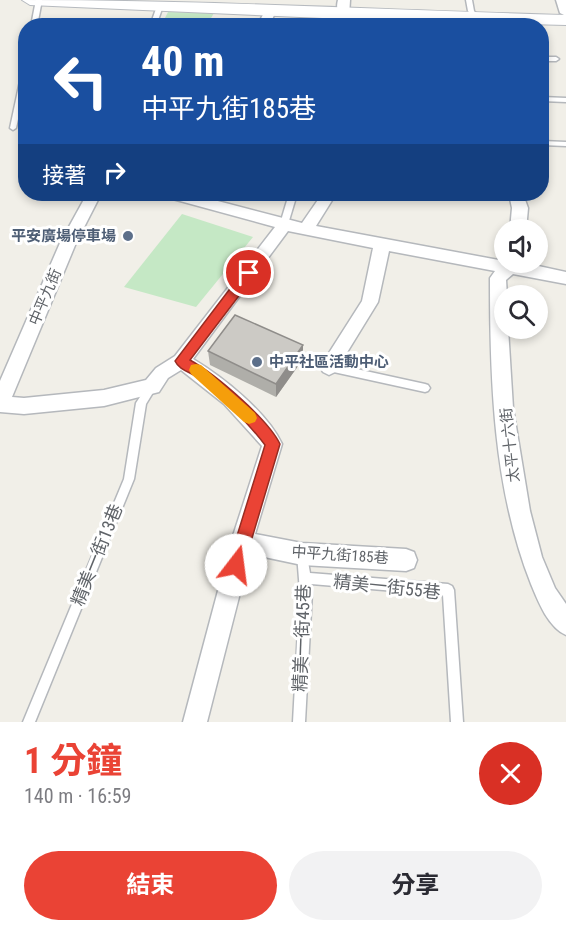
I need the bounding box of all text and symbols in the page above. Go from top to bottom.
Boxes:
text: 40 m [141,37,224,86]
icon: left [42,42,120,120]
text: 中平九街185巷 [141,93,316,125]
icon: right [98,156,131,189]
text: 接著 [42,163,86,188]
map controls [494,219,548,339]
button: sound [494,219,548,273]
place label: 平安廣場停車場 [11,227,116,245]
marker: 平安廣場停車場 [121,229,135,243]
pin [223,247,274,298]
icon: arrive [232,256,265,289]
street label: 中平九街 [25,266,65,328]
button: search [494,285,548,339]
place label: 中平社區活動中心 [269,353,389,371]
marker: 中平社區活動中心 [250,355,264,369]
street label: 太平十六街 [497,407,523,483]
street label: 精美一街13巷 [67,501,126,609]
position arrow [204,533,268,597]
street label: 中平九街185巷 [291,543,389,567]
street label: 精美一街55巷 [332,570,442,603]
street label: 精美一街45巷 [289,584,314,692]
text: 1 分鐘 [24,740,123,782]
button: close [479,742,542,805]
text: 140 m · 16:59 [24,784,131,808]
button: 結束 [24,851,277,920]
button: 分享 [289,851,542,920]

